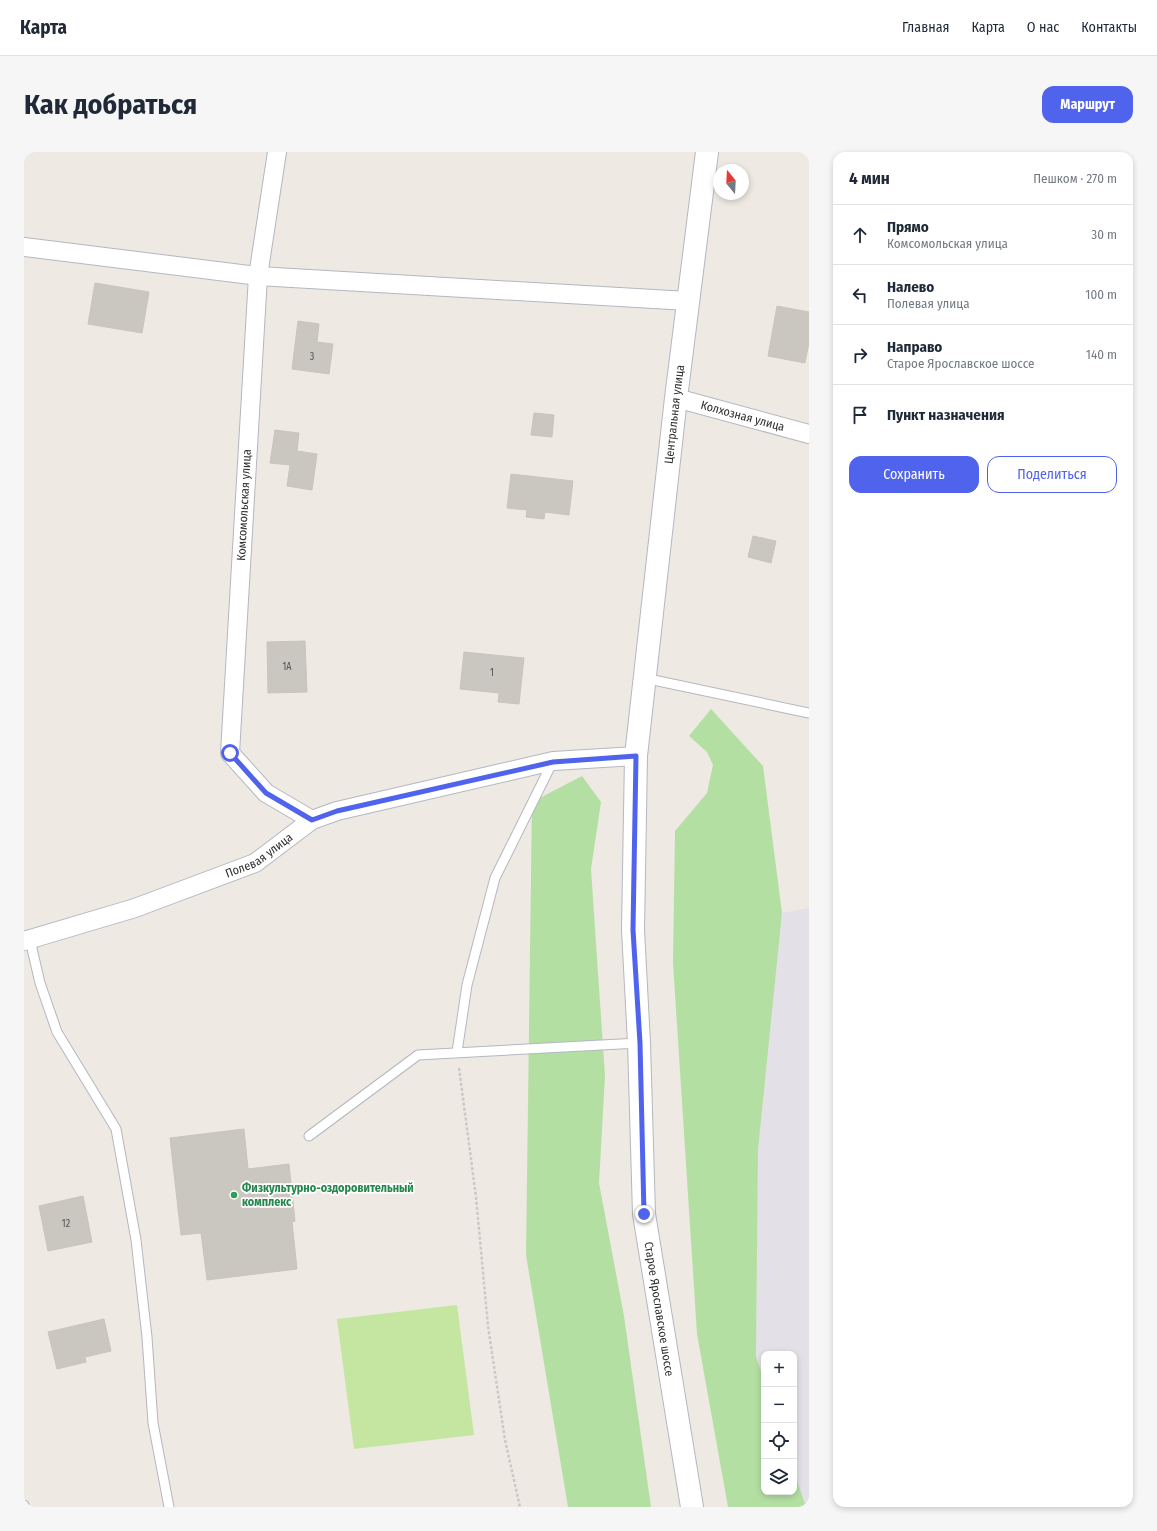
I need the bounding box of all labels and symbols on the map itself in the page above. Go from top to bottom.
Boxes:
north arrow [713,164,749,200]
house number: 3 [310,351,315,363]
street label: Центральная улица [662,364,687,465]
street label: Колхозная улица [699,398,786,434]
street label: Комсомольская улица [234,449,254,561]
house number: 1А [282,661,292,673]
house number: 1 [490,667,494,679]
route start [221,744,239,762]
street label: Полевая улица [223,830,295,880]
place label: Физкультурно-оздоровительный комплекс [242,1181,414,1209]
marker: Физкультурно-оздоровительный комплекс [229,1190,239,1200]
route end [635,1205,653,1223]
house number: 12 [62,1218,71,1230]
street label: Старое Ярославское шоссе [641,1241,677,1377]

